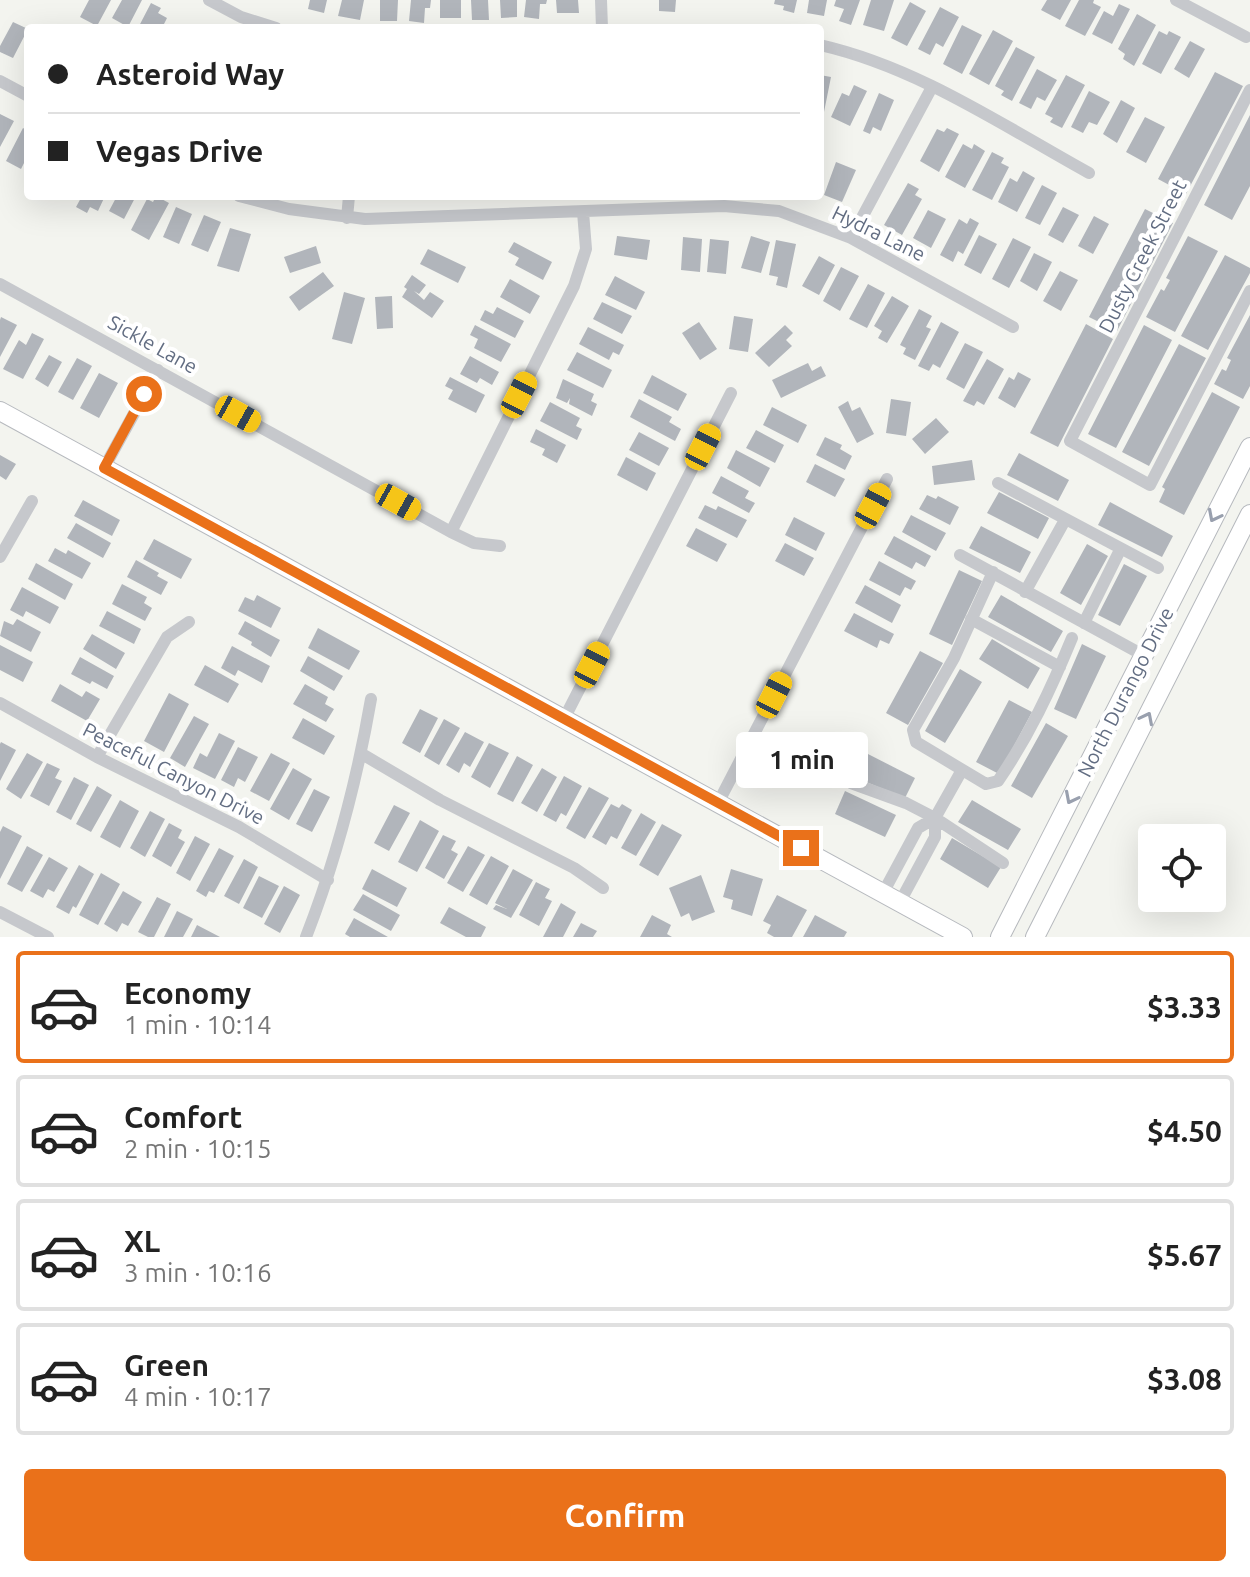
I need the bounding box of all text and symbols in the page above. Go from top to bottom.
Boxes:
text: Asteroid Way [96,57,284,91]
text: Vegas Drive [96,134,263,168]
street label: Dusty Creek Street [1093,175,1191,336]
street label: Hydra Lane [829,201,929,265]
street label: Sickle Lane [104,310,202,378]
car [497,368,541,422]
route start [126,376,162,412]
car [211,392,265,436]
car [681,420,725,474]
car [851,479,895,533]
car [371,480,425,524]
one-way arrow [1209,508,1224,523]
street label: North Durango Drive [1072,603,1178,781]
car [570,638,614,692]
car [752,668,796,722]
one-way arrow [1137,711,1152,726]
street label: Peaceful Canyon Drive [79,717,269,829]
callout: 1 min [735,732,867,788]
text: 1 min [769,745,835,774]
one-way arrow [1065,789,1081,804]
map controls [1138,824,1226,912]
button: locate [1138,824,1226,912]
route end [783,830,819,866]
icon: car [28,971,100,1043]
text: Economy [124,976,251,1010]
text: $3.33 [1147,990,1222,1024]
text: 1 min · 10:14 [124,1010,272,1039]
icon: car [28,1095,100,1167]
text: Comfort [124,1100,242,1134]
text: $4.50 [1147,1114,1222,1148]
text: 2 min · 10:15 [124,1134,272,1163]
icon: car [28,1219,100,1291]
text: XL [124,1224,160,1258]
text: $5.67 [1147,1238,1222,1272]
text: 3 min · 10:16 [124,1258,272,1287]
icon: car [28,1343,100,1415]
text: Green [124,1348,209,1382]
text: $3.08 [1147,1362,1222,1396]
text: 4 min · 10:17 [124,1382,272,1411]
button: Confirm [24,1469,1226,1561]

